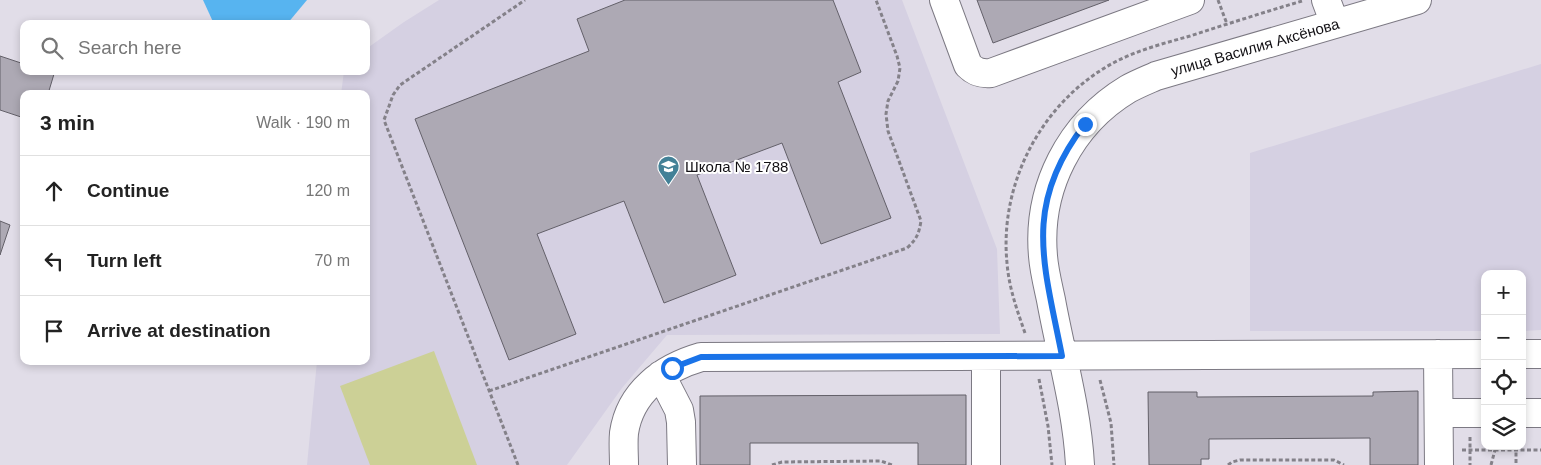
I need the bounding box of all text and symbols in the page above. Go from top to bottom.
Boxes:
street label: улица Василия Аксёнова [1169,15,1342,79]
search box [20,20,370,75]
icon: search [38,34,66,62]
text: Search here [78,37,182,58]
text: 3 min [40,111,95,134]
route end [1074,113,1097,136]
text: Walk · 190 m [256,114,350,131]
school or university icon: Школа № 1788 [657,154,681,185]
place label: Школа № 1788 [685,158,788,175]
icon: ahead [40,177,68,205]
text: Continue [87,180,169,201]
text: 120 m [306,182,350,199]
icon: left [40,247,68,275]
text: Turn left [87,250,162,271]
text: 70 m [314,252,350,269]
map controls [1481,270,1526,450]
button: + [1481,270,1526,315]
button: − [1481,315,1526,360]
icon: arrive [40,317,68,345]
text: Arrive at destination [87,320,271,341]
route start [661,357,684,380]
button: locate [1481,360,1526,405]
button: layers [1481,405,1526,450]

